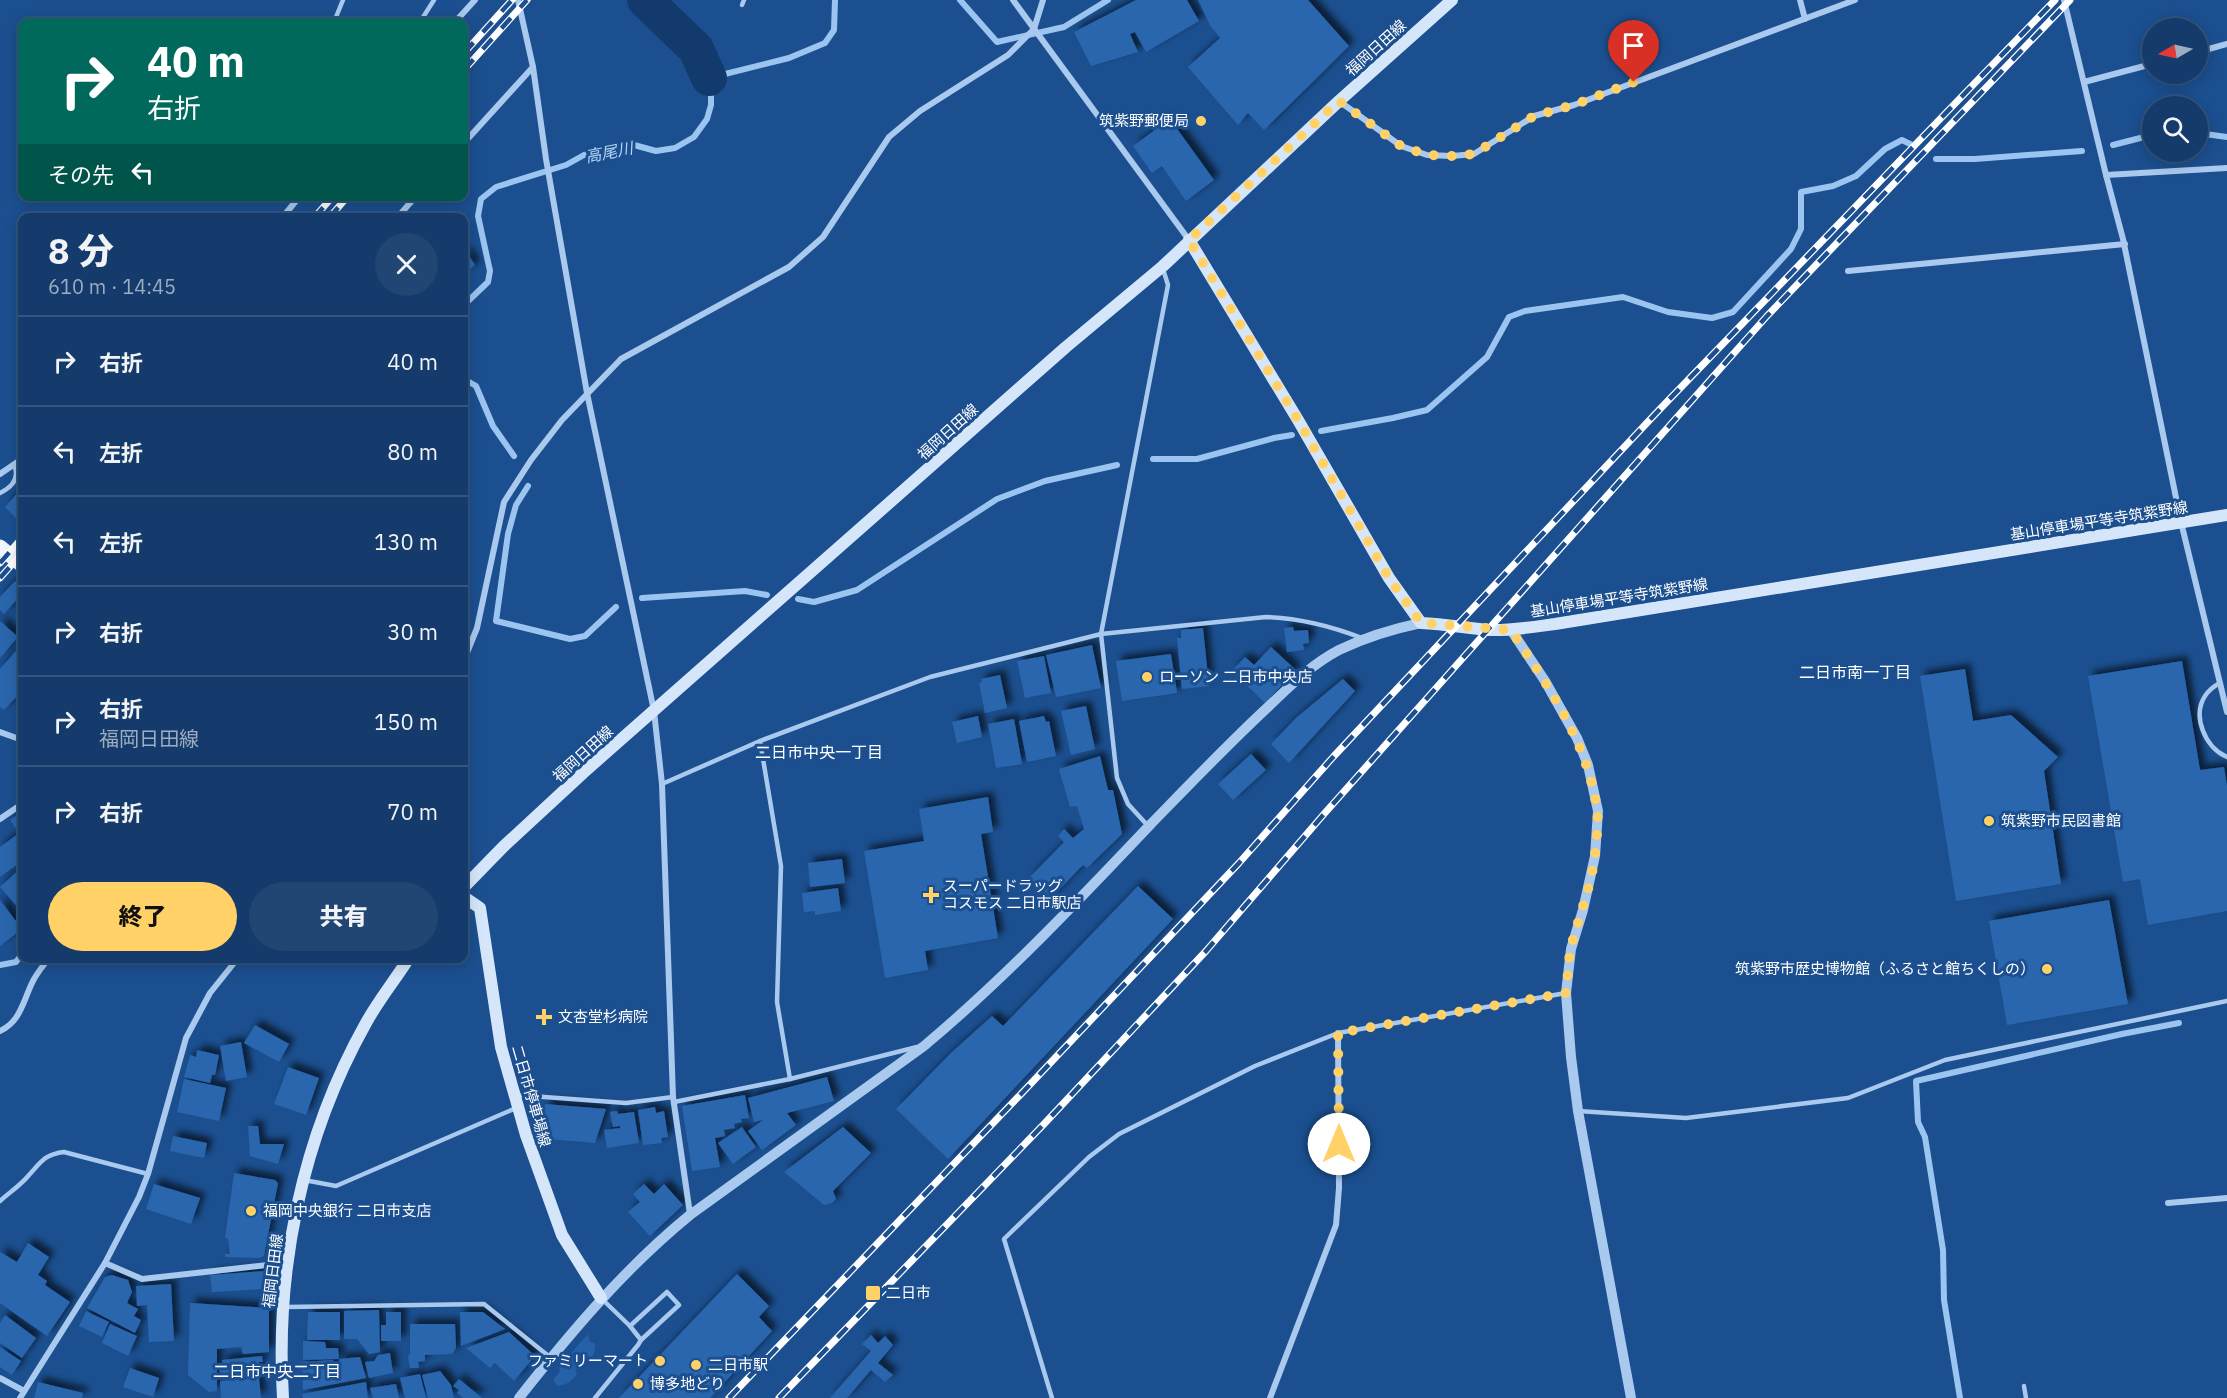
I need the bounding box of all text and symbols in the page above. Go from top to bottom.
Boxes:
street label: 福岡日田線 [1341,15,1410,80]
north arrow [2142,18,2208,84]
map controls [2142,18,2208,162]
pin [1608,20,1659,82]
icon: arrive [1617,29,1650,62]
text: 40 m [147,34,245,89]
icon: right [48,42,126,120]
text: 右折 [147,90,201,125]
button: search [2142,96,2208,162]
place label: 筑紫野郵便局 [1099,111,1189,130]
marker: 筑紫野郵便局 [1194,114,1208,128]
water label: 高尾川 [584,137,636,166]
icon: left [126,156,159,189]
text: その先 [48,160,114,189]
text: 8 分 [48,227,114,274]
button: close [375,233,438,296]
text: 610 m · 14:45 [48,273,176,300]
icon: right [48,345,81,378]
text: 40 m [387,347,438,376]
text: 右折 [99,348,143,377]
street label: 福岡日田線 [913,399,982,464]
icon: left [48,435,81,468]
text: 80 m [387,437,438,466]
text: 左折 [99,438,143,467]
street label: 基山停車場平等寺筑紫野線 [2009,497,2189,544]
icon: left [48,525,81,558]
text: 130 m [374,527,438,556]
text: 左折 [99,528,143,557]
street label: 基山停車場平等寺筑紫野線 [1529,574,1709,621]
icon: right [48,615,81,648]
text: 30 m [387,617,438,646]
text: 右折 [99,618,143,647]
district label: 二日市南一丁目 [1799,662,1911,682]
place label: ローソン 二日市中央店 [1159,667,1313,686]
marker: ローソン 二日市中央店 [1140,670,1154,684]
text: 右折 [99,694,143,723]
icon: right [48,705,81,738]
text: 150 m [374,707,438,736]
street label: 福岡日田線 [548,721,617,786]
text: 福岡日田線 [99,725,199,752]
district label: 二日市中央一丁目 [755,742,883,762]
icon: right [48,795,81,828]
text: 70 m [387,797,438,826]
text: 右折 [99,798,143,827]
place label: 筑紫野市民図書館 [2001,811,2121,830]
marker: 筑紫野市民図書館 [1982,814,1996,828]
place label: スーパードラッグ コスモス 二日市駅店 [943,876,1082,912]
button: 終了 [48,882,237,951]
button: 共有 [249,882,438,951]
marker: スーパードラッグ コスモス 二日市駅店 [924,888,938,902]
place label: 筑紫野市歴史博物館（ふるさと館ちくしの） [1735,959,2035,978]
marker: 筑紫野市歴史博物館（ふるさと館ちくしの） [2040,962,2054,976]
place label: 文杏堂杉病院 [558,1007,648,1026]
marker: 文杏堂杉病院 [535,1008,553,1026]
street label: 二日市停車場線 [508,1043,555,1149]
position arrow [1307,1112,1371,1176]
place label: 福岡中央銀行 二日市支店 [263,1201,432,1220]
marker: 福岡中央銀行 二日市支店 [244,1204,258,1218]
street label: 福岡日田線 [259,1233,287,1309]
place label: 二日市 [886,1283,931,1302]
marker: 二日市 [864,1284,882,1302]
place label: ファミリーマート [528,1351,648,1370]
marker: ファミリーマート [653,1354,667,1368]
place label: 二日市駅 [708,1355,768,1374]
marker: 二日市駅 [689,1358,703,1372]
district label: 二日市中央二丁目 [213,1361,341,1381]
place label: 博多地どり [650,1374,725,1393]
marker: 博多地どり [631,1377,645,1391]

